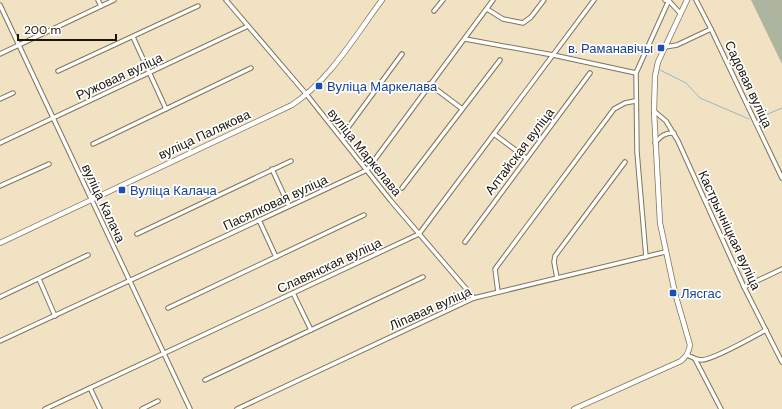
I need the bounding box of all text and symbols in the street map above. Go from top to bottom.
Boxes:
scale bar [18,16,116,42]
text: 200 m [24,22,61,38]
street label: Садовая вуліца [721,38,776,131]
place label: в. Раманавічы [568,40,653,57]
marker: в. Раманавічы [656,43,666,53]
street label: Ружовая вуліца [73,49,166,104]
place label: Вуліца Маркелава [327,78,438,95]
marker: Вуліца Маркелава [314,81,324,91]
street label: Алтайская вуліца [481,104,558,198]
street label: вуліца Палякова [155,105,254,163]
street label: вуліца Маркелава [324,105,406,200]
street label: вуліца Калача [78,161,129,246]
street label: Кастрычніцкая вуліца [694,168,765,293]
street label: Пасялковая вуліца [220,170,331,234]
place label: Вуліца Калача [130,182,217,199]
marker: Вуліца Калача [117,185,127,195]
street label: Славянская вуліца [274,233,385,297]
street label: Ліпавая вуліца [386,282,475,334]
place label: Лясгас [681,285,722,302]
marker: Лясгас [668,288,678,298]

